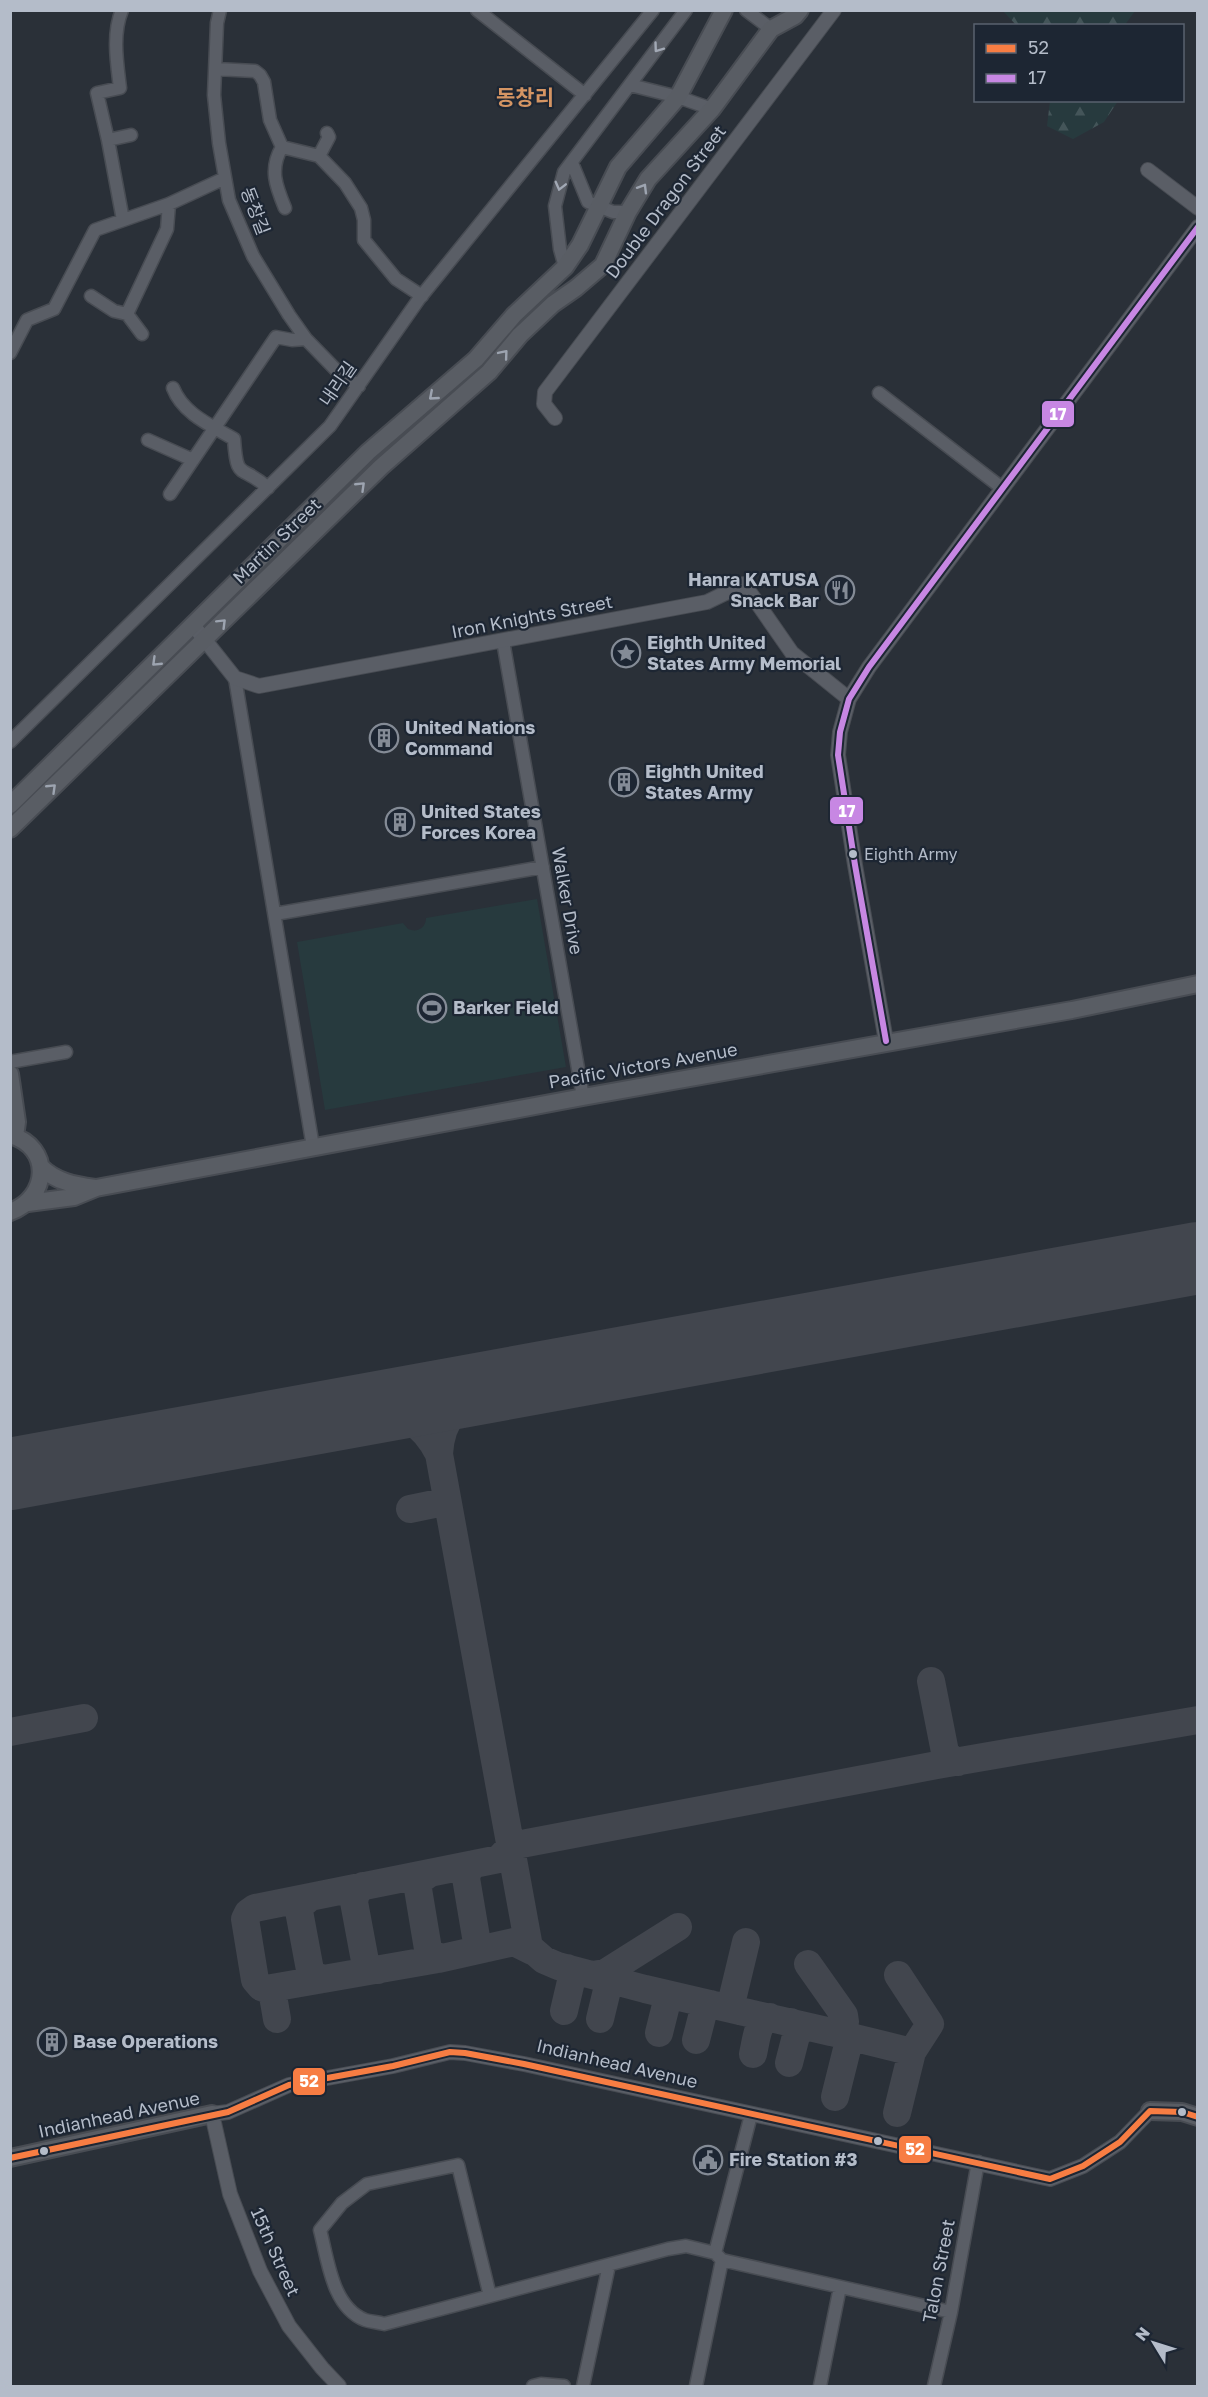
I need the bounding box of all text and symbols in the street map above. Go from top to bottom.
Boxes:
legend [974,24,1184,102]
text: 52 [1028,36,1049,58]
one-way arrow [654,41,665,52]
text: 17 [1028,66,1046,88]
district label: 동창리 [496,84,554,110]
street label: Double Dragon Street [600,120,730,282]
one-way arrow [555,181,568,191]
street label: 동창길 [237,184,275,238]
one-way arrow [635,184,647,194]
one-way arrow [497,350,508,361]
street label: 내리길 [314,357,360,410]
one-way arrow [429,389,440,400]
line badge: 17 [1041,400,1075,428]
text: 17 [1050,404,1067,424]
one-way arrow [354,483,365,494]
street label: Martin Street [228,493,325,588]
place label: Hanra KATUSA Snack Bar [688,568,819,611]
restaurant icon: Hanra KATUSA Snack Bar [824,574,856,606]
street label: Iron Knights Street [449,590,614,642]
one-way arrow [216,619,226,630]
place label: Eighth United States Army Memorial [647,631,841,674]
place icon: Eighth United States Army Memorial [610,637,642,669]
one-way arrow [153,654,164,665]
place label: United Nations Command [405,716,535,759]
building icon: United Nations Command [368,722,400,754]
place label: Eighth United States Army [645,760,764,803]
building icon: Eighth United States Army [608,766,640,798]
one-way arrow [45,785,56,796]
line badge: 17 [829,796,864,825]
place label: United States Forces Korea [421,800,541,843]
text: 17 [839,801,856,821]
building icon: United States Forces Korea [384,806,416,838]
place label: Eighth Army [864,844,958,864]
street label: Walker Drive [548,845,588,956]
marker: Eighth Army [847,848,859,860]
sports icon: Barker Field [416,992,448,1024]
place label: Barker Field [453,996,559,1018]
street label: Pacific Victors Avenue [547,1038,739,1092]
building icon: Base Operations [36,2026,68,2058]
place label: Base Operations [73,2030,218,2052]
street label: Indianhead Avenue [535,2034,700,2092]
line badge: 52 [292,2067,326,2096]
text: 52 [299,2071,319,2091]
street label: Indianhead Avenue [36,2086,202,2142]
unlabelled marker [1176,2106,1188,2118]
unlabelled marker [872,2135,884,2147]
line badge: 52 [898,2135,932,2164]
text: 52 [905,2139,925,2159]
public building icon: Fire Station #3 [692,2144,724,2176]
unlabelled marker [38,2145,50,2157]
place label: Fire Station #3 [729,2148,858,2170]
street label: 15th Street [246,2204,305,2300]
street label: Talon Street [917,2217,959,2324]
north arrow [1124,2313,1184,2373]
text: N [1131,2323,1154,2345]

